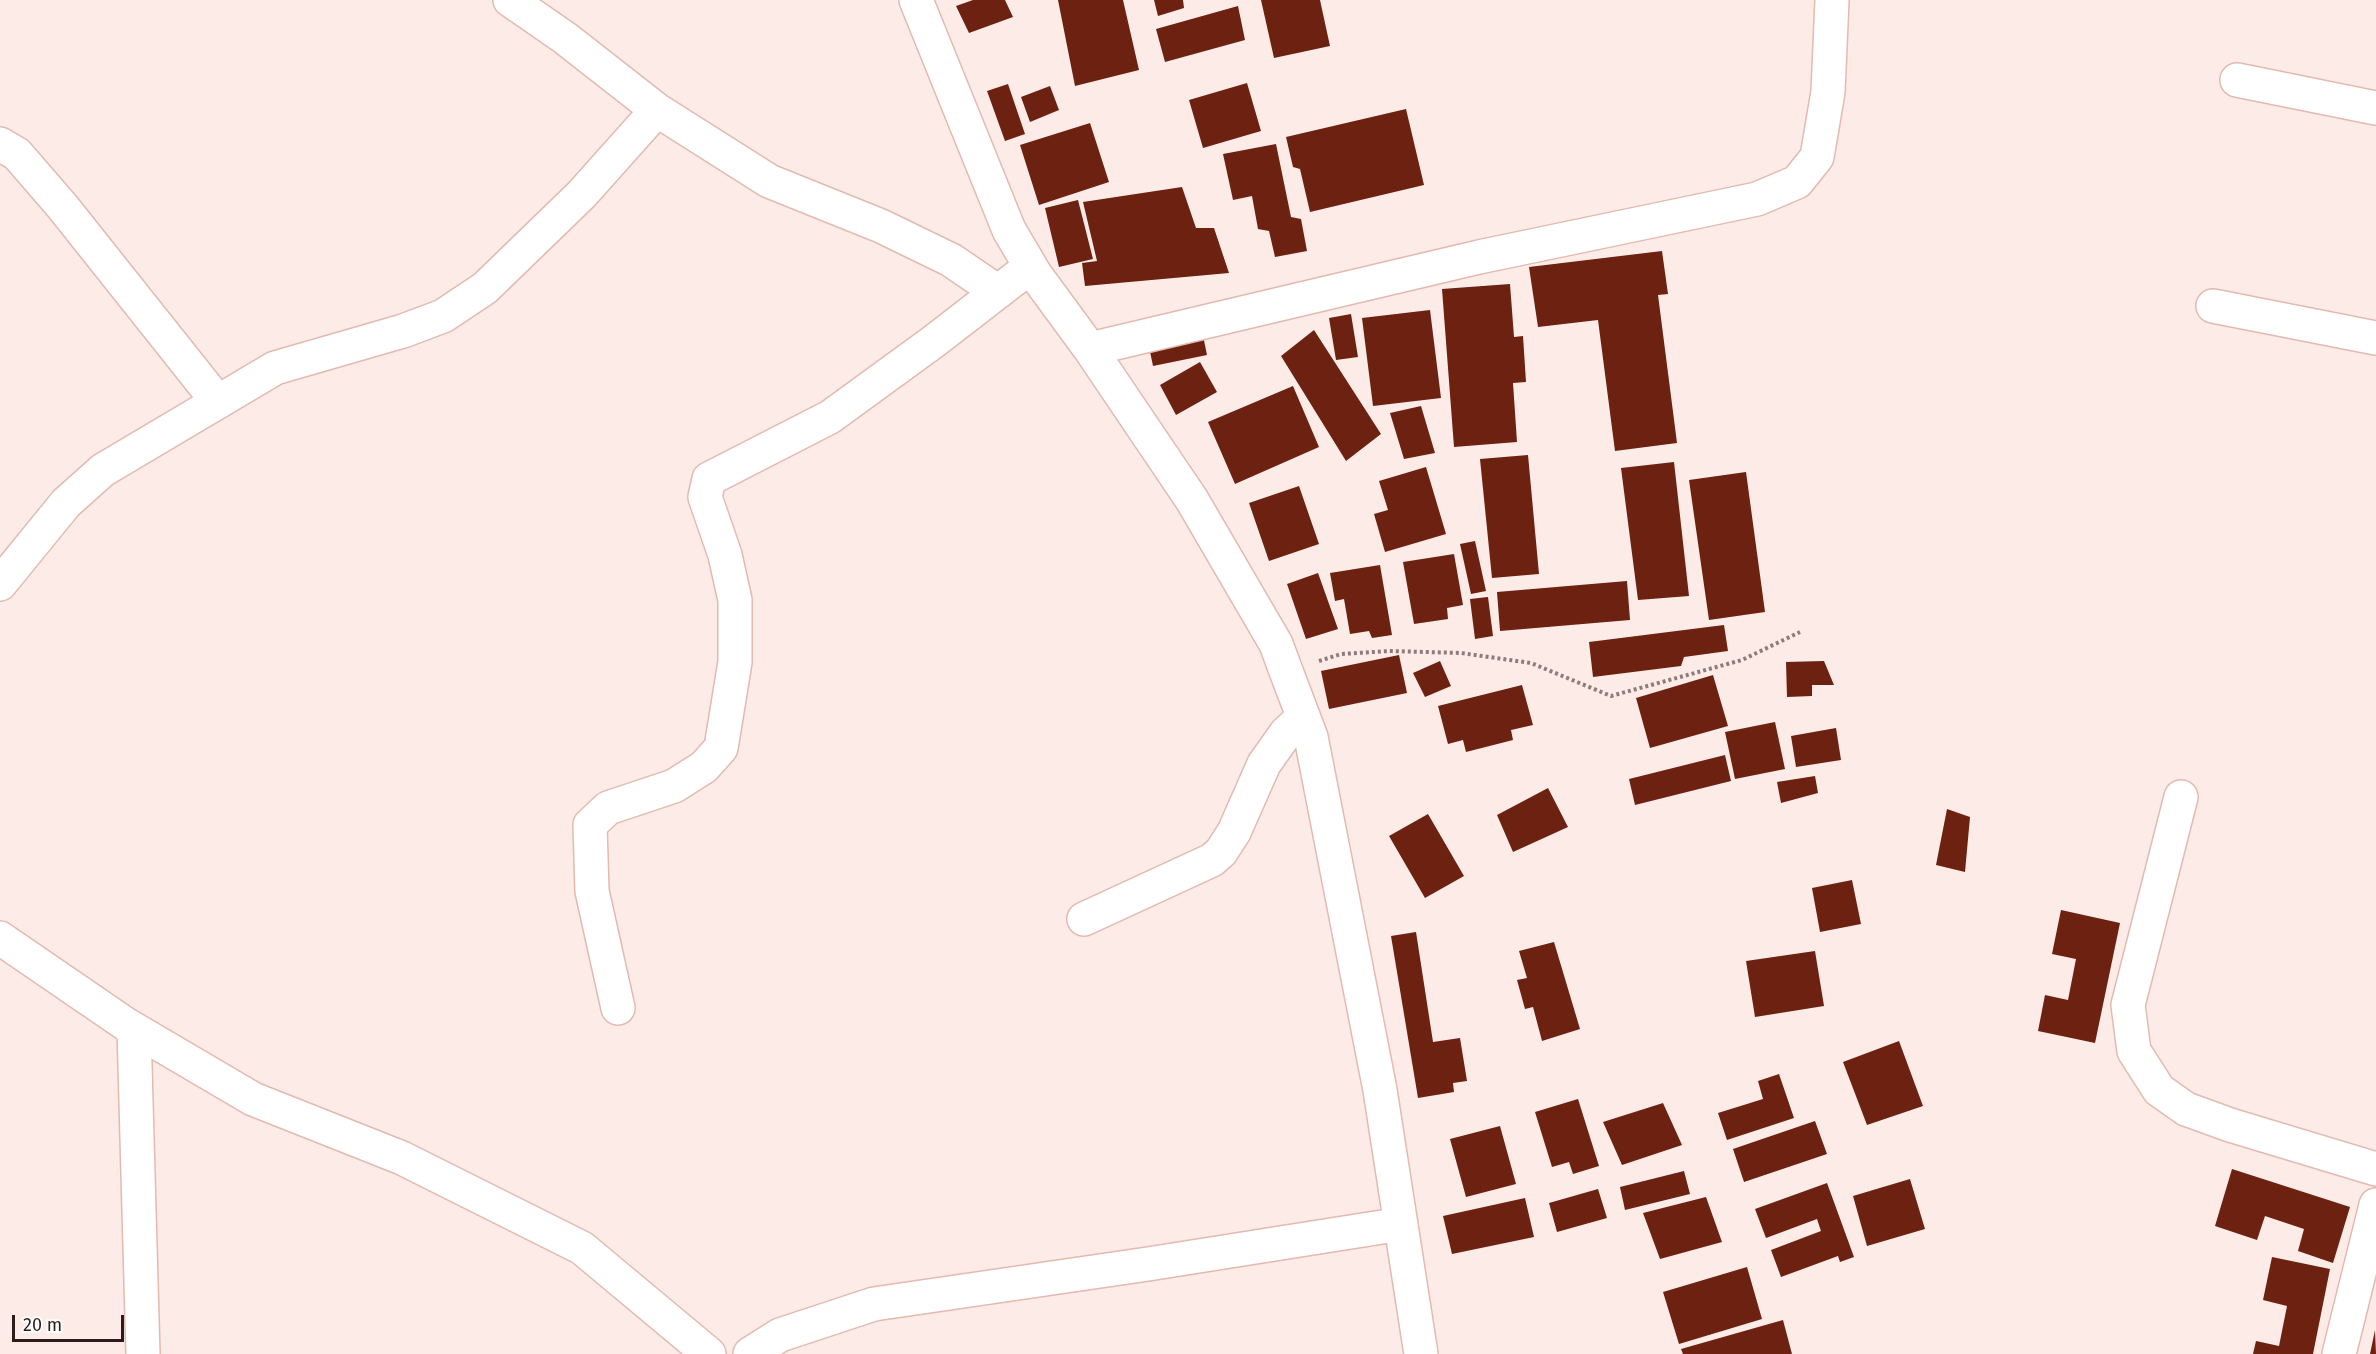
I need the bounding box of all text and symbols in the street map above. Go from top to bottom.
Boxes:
scale bar [15,1303,128,1341]
text: 20 m [23,1314,62,1336]

